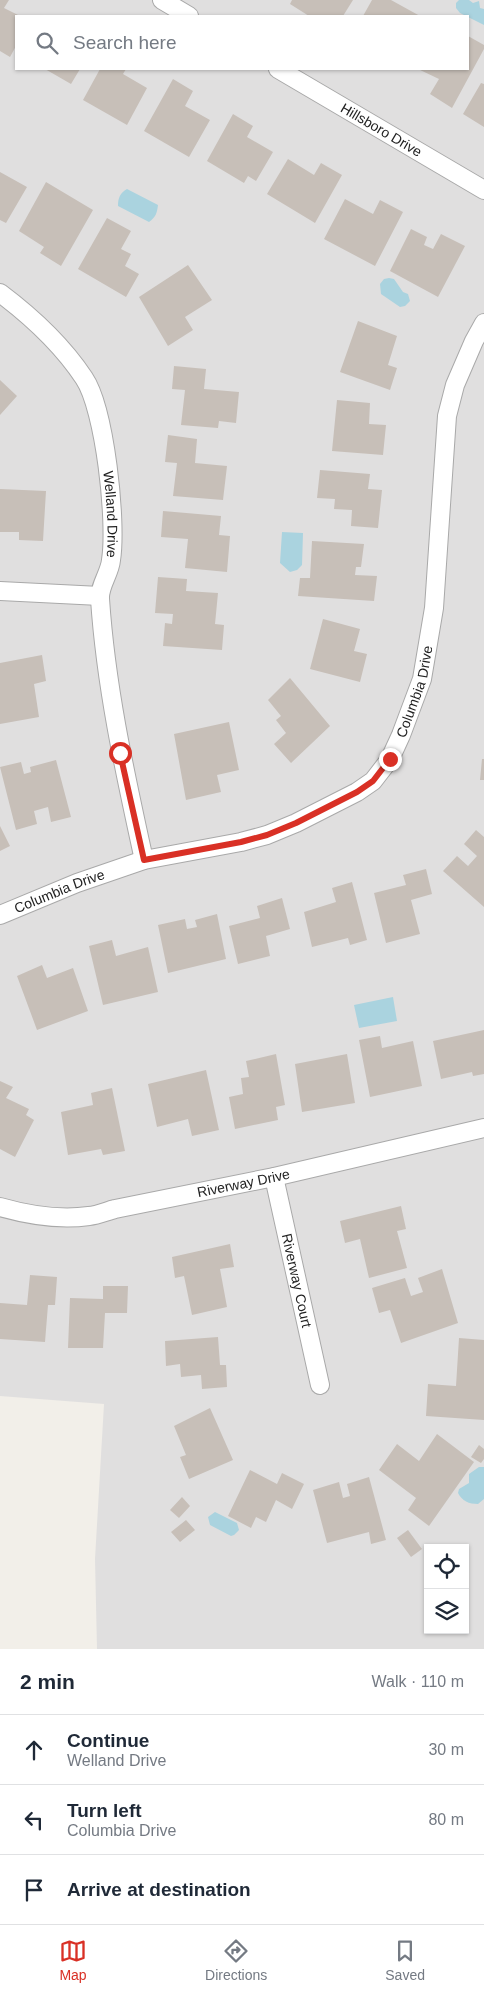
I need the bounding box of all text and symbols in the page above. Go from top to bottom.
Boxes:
search box [15,15,469,70]
icon: search [33,29,61,57]
text: Search here [73,32,177,53]
street label: Hillsboro Drive [338,100,425,160]
street label: Welland Drive [100,470,121,559]
street label: Columbia Drive [393,644,436,740]
route start [109,742,132,765]
route end [379,748,402,771]
street label: Columbia Drive [12,866,107,916]
street label: Riverway Drive [196,1166,292,1200]
street label: Riverway Court [279,1232,315,1329]
map controls [424,1544,469,1634]
button: locate [424,1544,469,1589]
button: layers [424,1589,469,1634]
text: 2 min [20,1670,75,1693]
text: Walk · 110 m [372,1673,464,1690]
text: Continue [67,1730,149,1751]
icon: ahead [20,1736,48,1764]
text: 30 m [428,1741,464,1758]
text: Welland Drive [67,1752,166,1769]
text: Turn left [67,1800,142,1821]
icon: left [20,1806,48,1834]
text: 80 m [428,1811,464,1828]
text: Columbia Drive [67,1822,176,1839]
icon: arrive [20,1876,48,1904]
text: Arrive at destination [67,1879,251,1900]
tab: Map [59,1937,87,1983]
tab: Directions [205,1937,267,1983]
tab: Saved [385,1937,425,1983]

